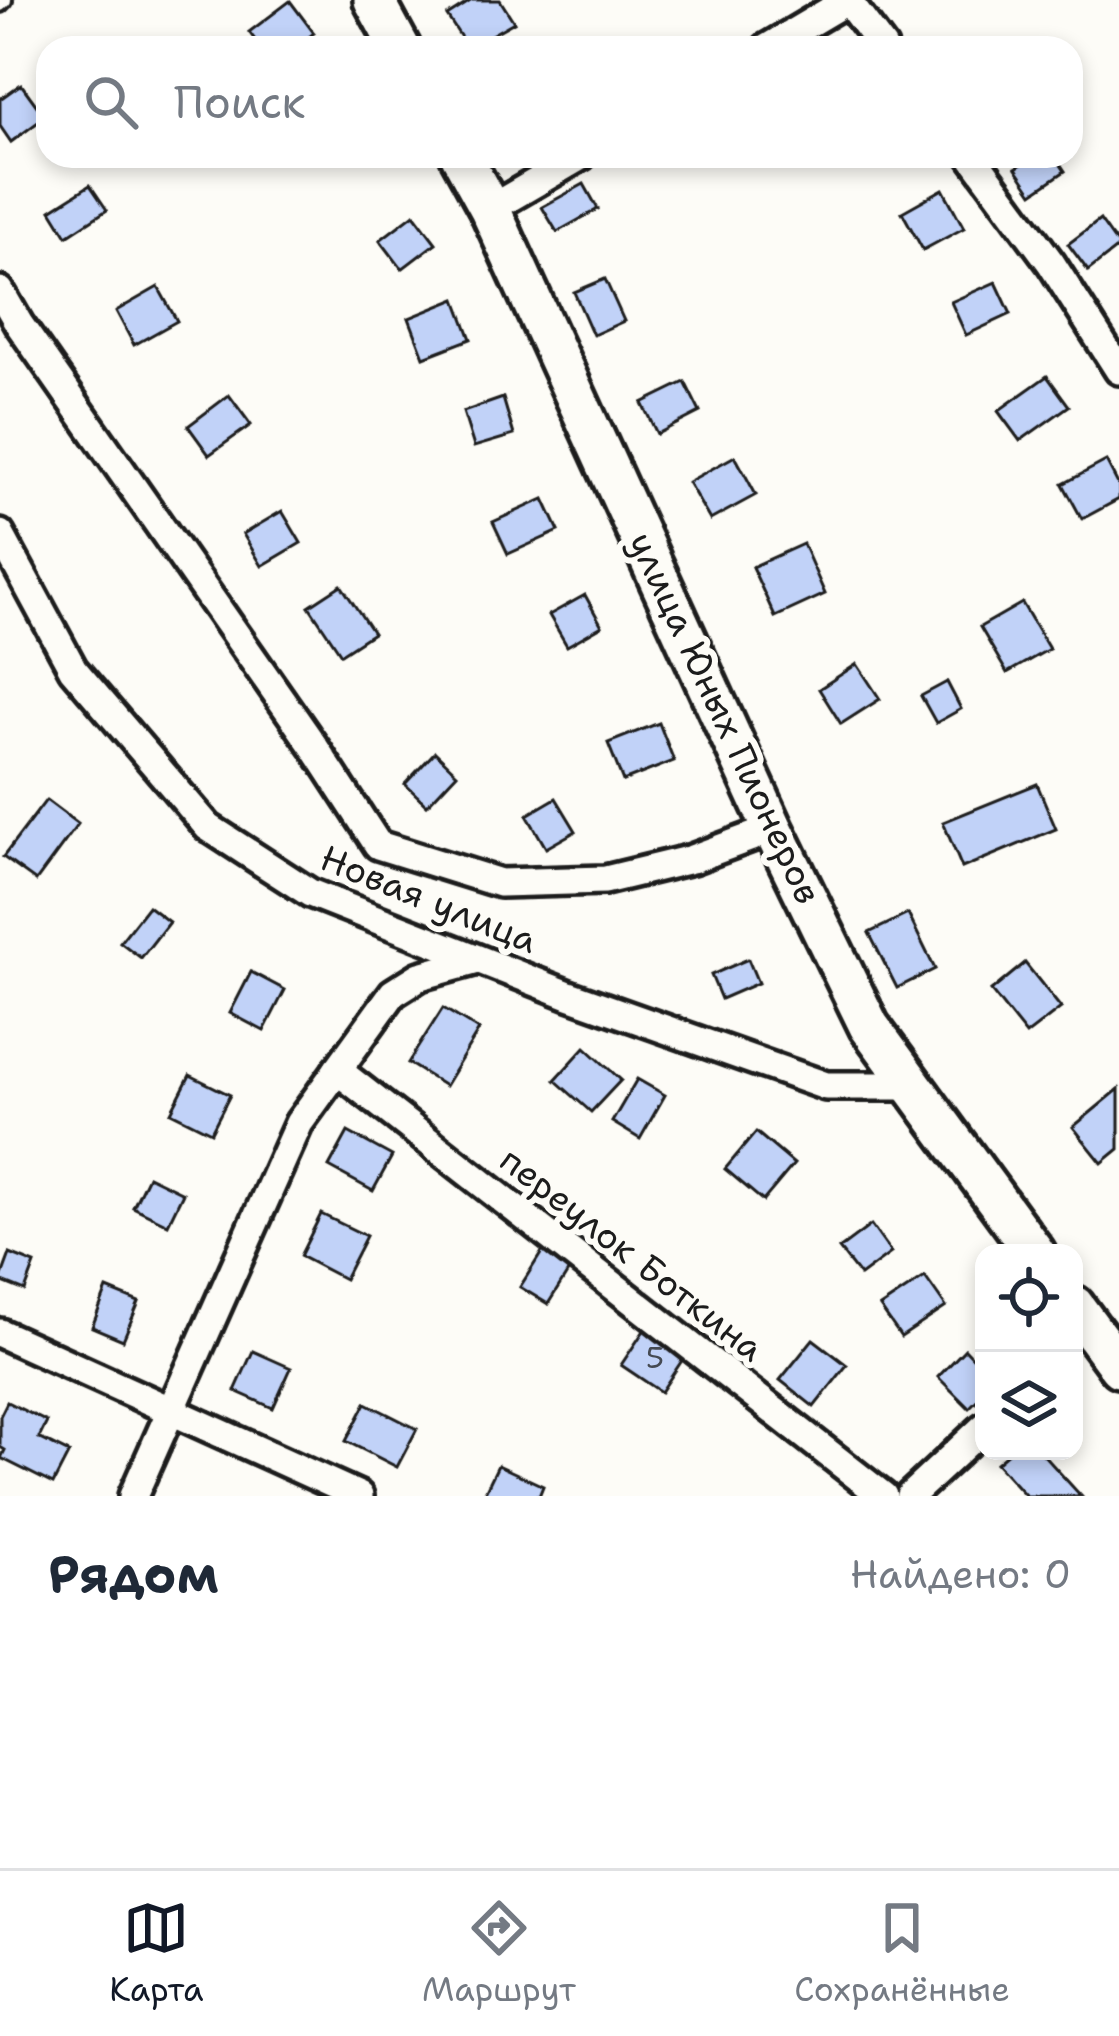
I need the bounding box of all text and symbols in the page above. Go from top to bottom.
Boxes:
search box [36,36,1083,168]
icon: search [78,69,144,135]
text: Поиск [174,72,305,132]
street label: улица Юных Пионеров [617,524,833,912]
street label: Новая улица [313,833,545,965]
street label: переулок Боткина [490,1135,774,1373]
map controls [975,1244,1083,1460]
button: locate [975,1244,1083,1352]
house number: 5 [646,1337,664,1378]
button: layers [975,1352,1083,1460]
text: Рядом [48,1540,219,1608]
text: Найдено: 0 [850,1548,1071,1600]
tab: Карта [109,1895,204,2012]
tab: Маршрут [422,1895,576,2012]
tab: Сохранённые [794,1895,1010,2012]

